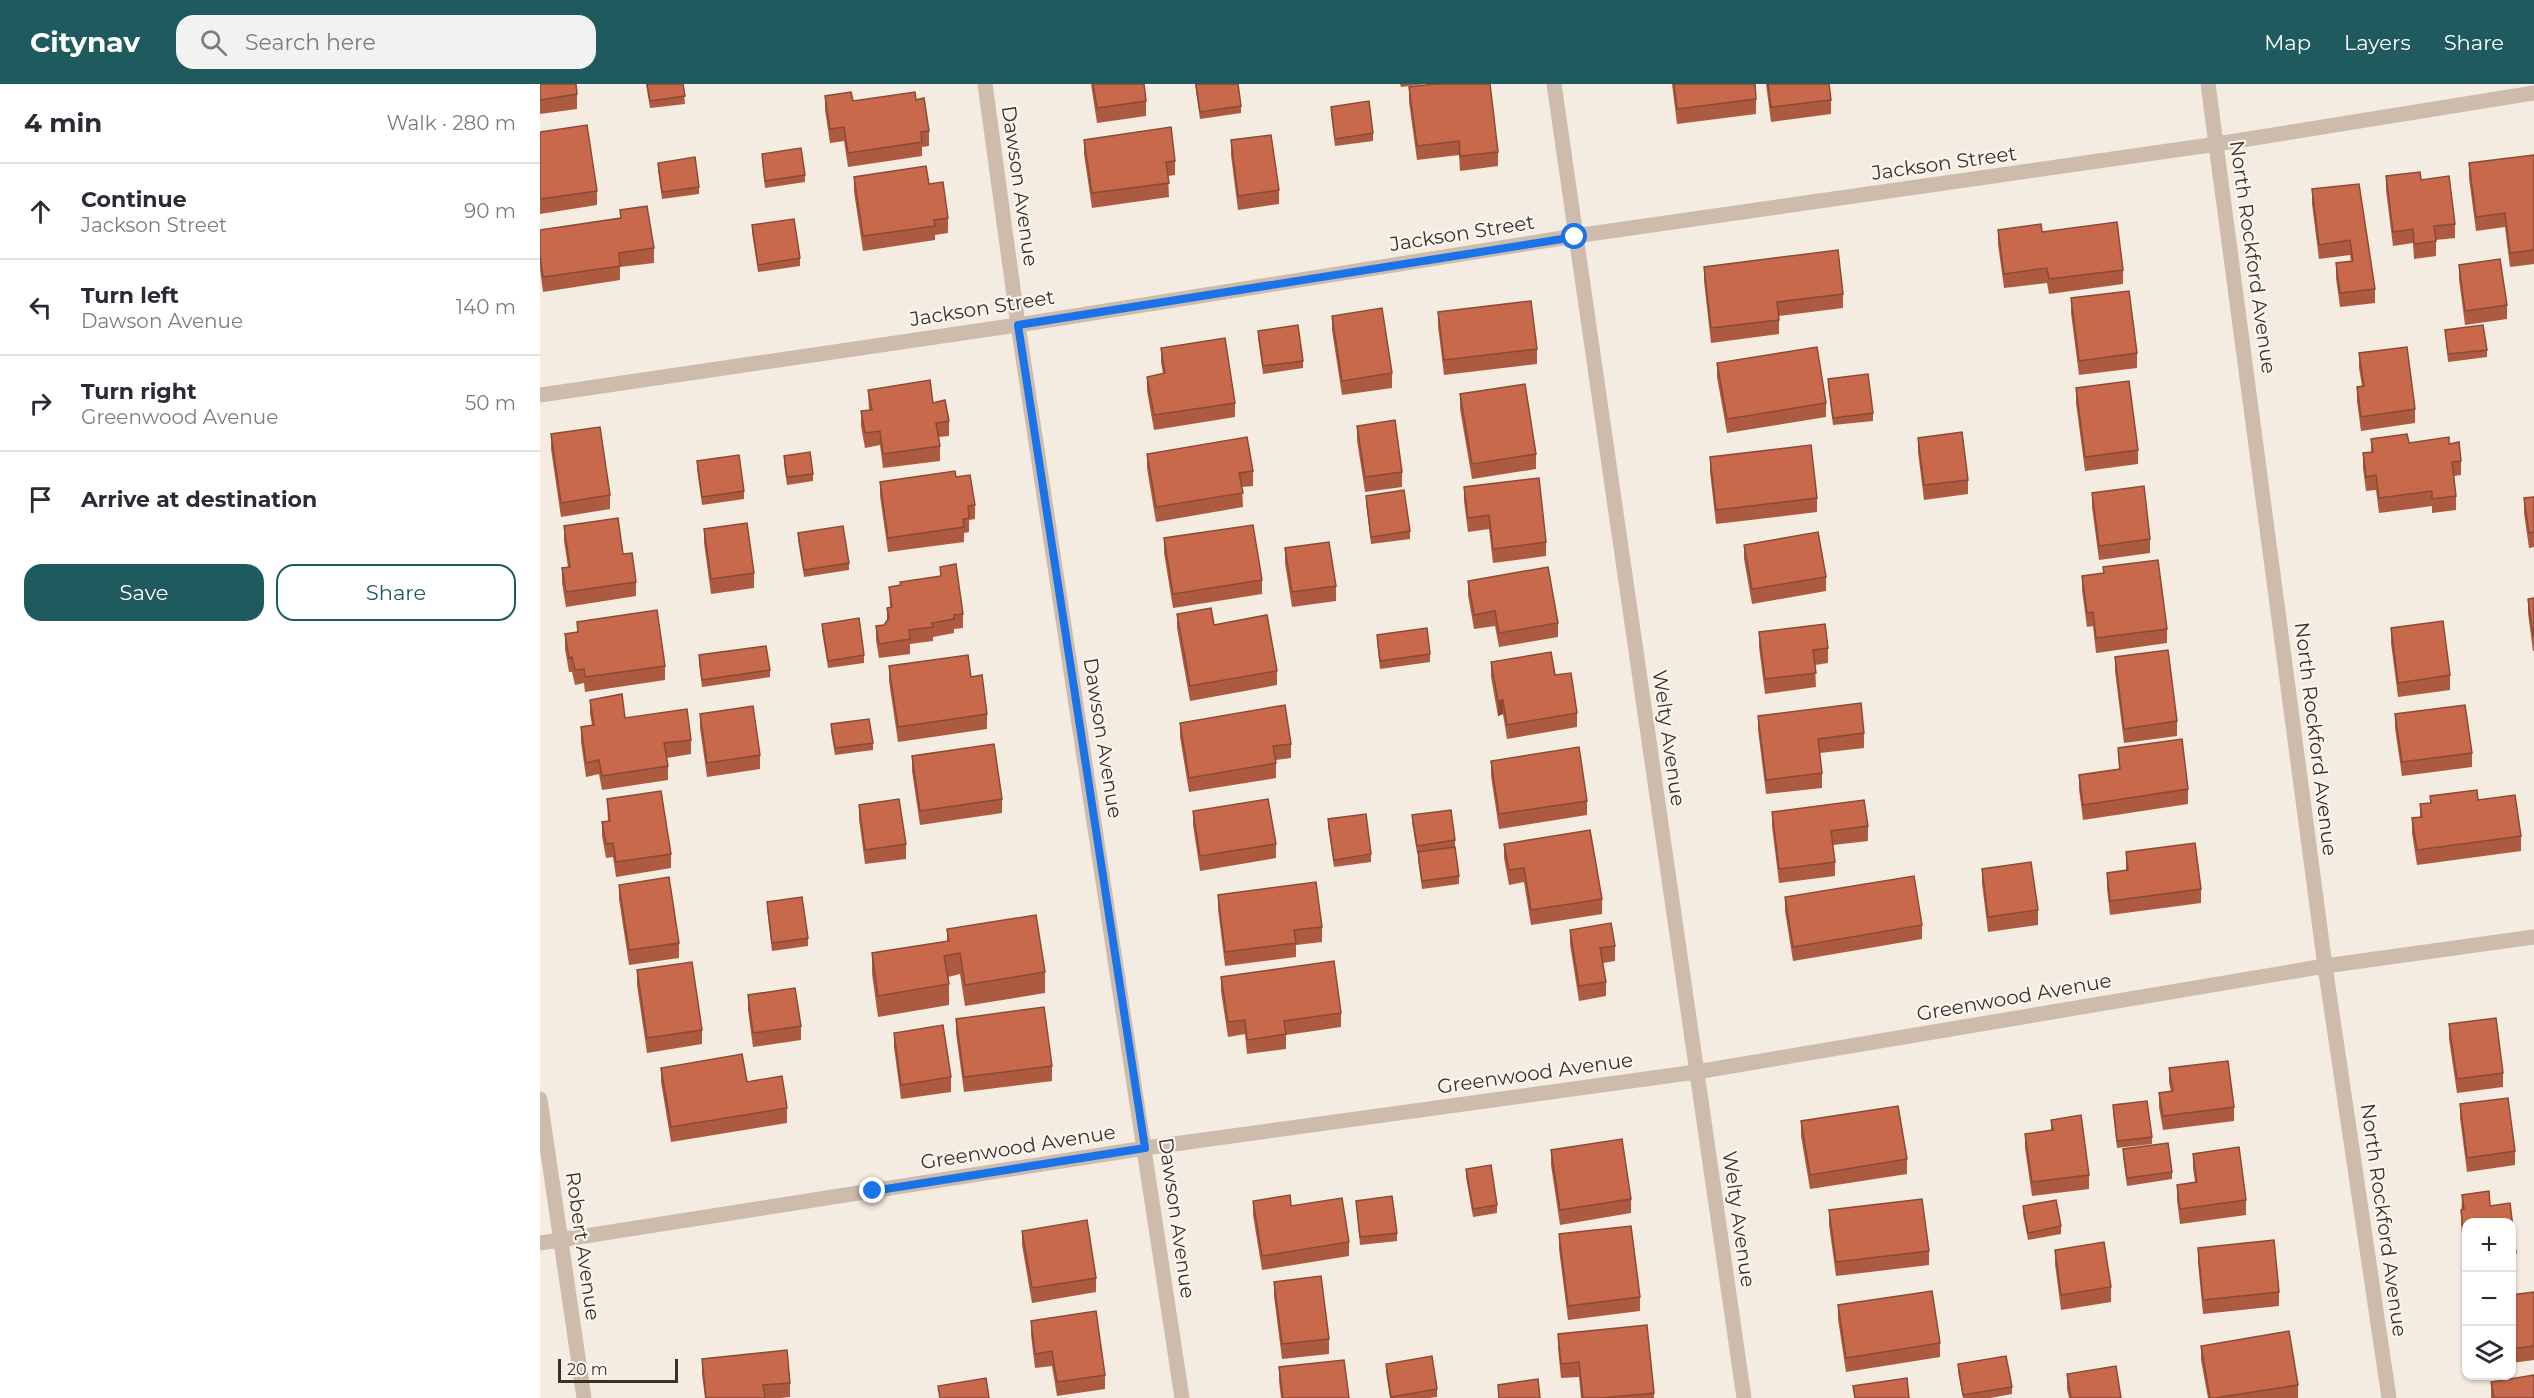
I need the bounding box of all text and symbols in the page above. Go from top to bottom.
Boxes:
search box [176,15,596,69]
text: Citynav [30,25,140,59]
icon: search [197,26,230,59]
text: Search here [245,29,376,56]
text: Map [2264,30,2311,55]
text: Layers [2344,30,2411,55]
text: Share [2444,30,2504,55]
street label: Dawson Avenue [997,104,1043,268]
text: 4 min [24,107,102,139]
text: Walk · 280 m [386,111,516,135]
street label: North Rockford Avenue [2225,139,2281,375]
street label: Jackson Street [1869,141,2018,185]
text: Continue [81,186,187,213]
icon: ahead [24,195,57,228]
text: 90 m [464,199,516,223]
street label: Jackson Street [1387,210,1536,256]
text: Jackson Street [81,213,227,237]
route start [1561,223,1587,249]
text: Turn left [81,282,179,309]
street label: Jackson Street [907,285,1056,331]
icon: left [24,291,57,324]
text: 140 m [456,295,516,319]
text: Dawson Avenue [81,309,243,333]
text: Turn right [81,378,196,405]
icon: right [24,387,57,420]
text: 50 m [465,391,516,415]
text: Greenwood Avenue [81,405,278,429]
icon: arrive [24,483,57,516]
text: Arrive at destination [81,486,317,513]
button: Save [24,564,264,621]
button: Share [276,564,516,621]
street label: North Rockford Avenue [2290,621,2342,857]
street label: Dawson Avenue [1078,656,1128,820]
street label: Welty Avenue [1648,668,1690,808]
street label: Greenwood Avenue [1915,968,2113,1026]
street label: Greenwood Avenue [1436,1047,1634,1099]
street label: North Rockford Avenue [2356,1102,2412,1338]
street label: Greenwood Avenue [919,1120,1117,1174]
street label: Dawson Avenue [1154,1136,1200,1300]
street label: Welty Avenue [1718,1149,1760,1289]
street label: Robert Avenue [561,1170,605,1322]
route end [859,1177,885,1203]
map controls [2462,1218,2516,1380]
button: + [2462,1218,2516,1272]
button: − [2462,1272,2516,1326]
button: layers [2462,1326,2516,1380]
scale bar [558,1356,678,1384]
text: 20 m [567,1360,608,1379]

